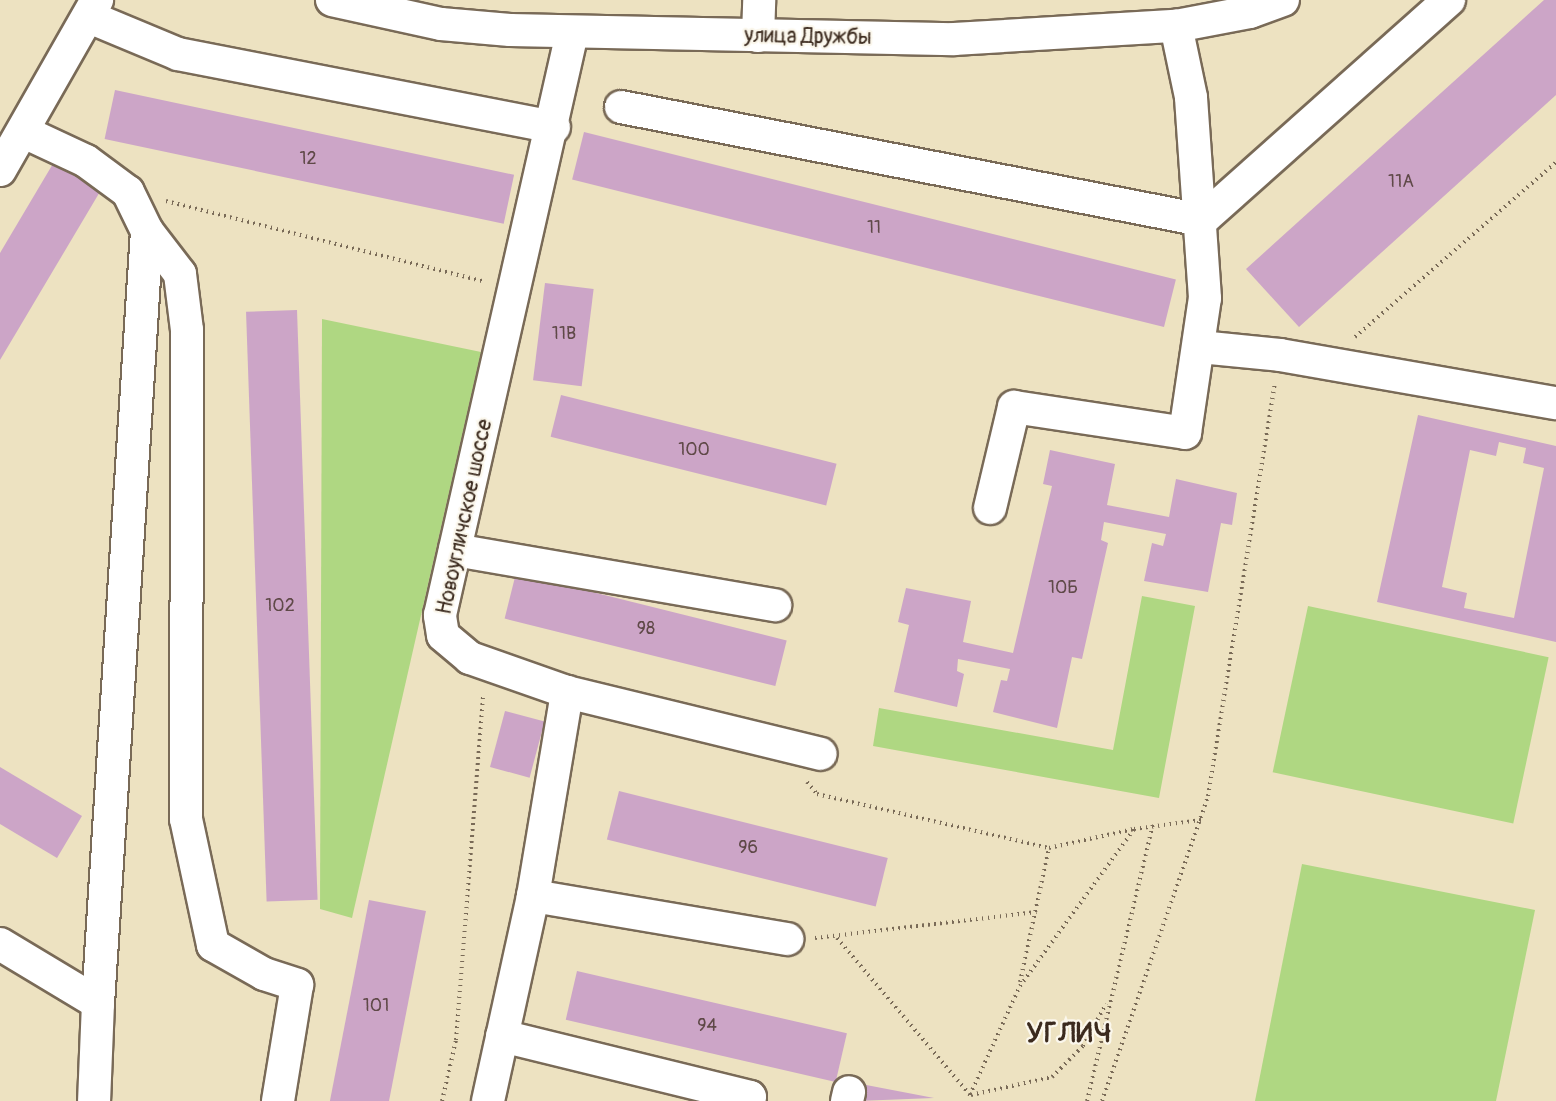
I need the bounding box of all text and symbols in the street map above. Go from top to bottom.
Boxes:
street label: улица Дружбы [744,23,872,51]
house number: 12 [299,148,317,170]
house number: 11А [1388,171,1414,193]
house number: 11 [867,217,881,239]
house number: 11В [552,323,576,345]
street label: Новоугличское шоссе [432,417,498,617]
house number: 100 [678,439,710,461]
house number: 10Б [1048,577,1078,599]
house number: 102 [265,595,295,617]
house number: 98 [637,618,655,640]
house number: 96 [738,837,758,859]
house number: 101 [363,995,389,1017]
house number: 94 [697,1015,717,1037]
district label: УГЛИЧ [1026,1018,1112,1050]

